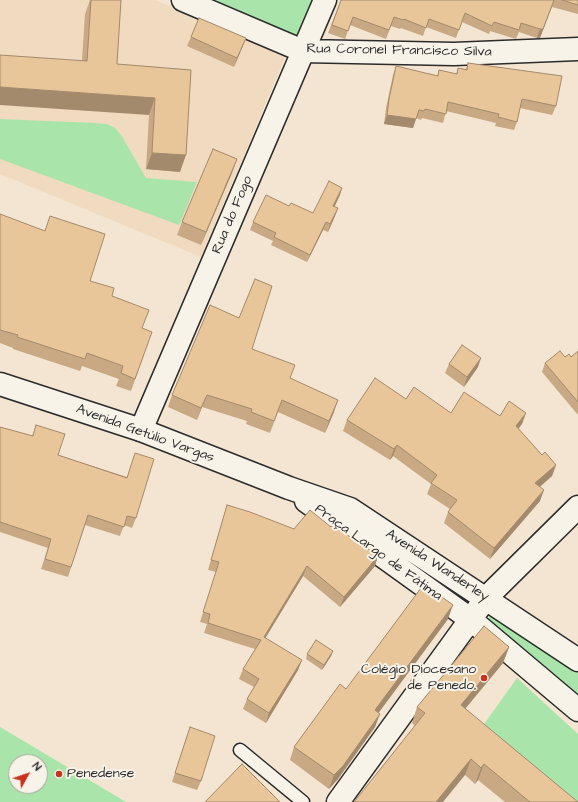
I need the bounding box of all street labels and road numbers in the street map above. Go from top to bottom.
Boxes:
street label: Rua Coronel Francisco Silva [306,41,492,61]
street label: Rua do Fogo [209,173,257,257]
street label: Avenida Getúlio Vargas [74,401,216,467]
street label: Praça Largo de Fátima [311,501,445,605]
street label: Avenida Wanderley [382,526,492,606]

